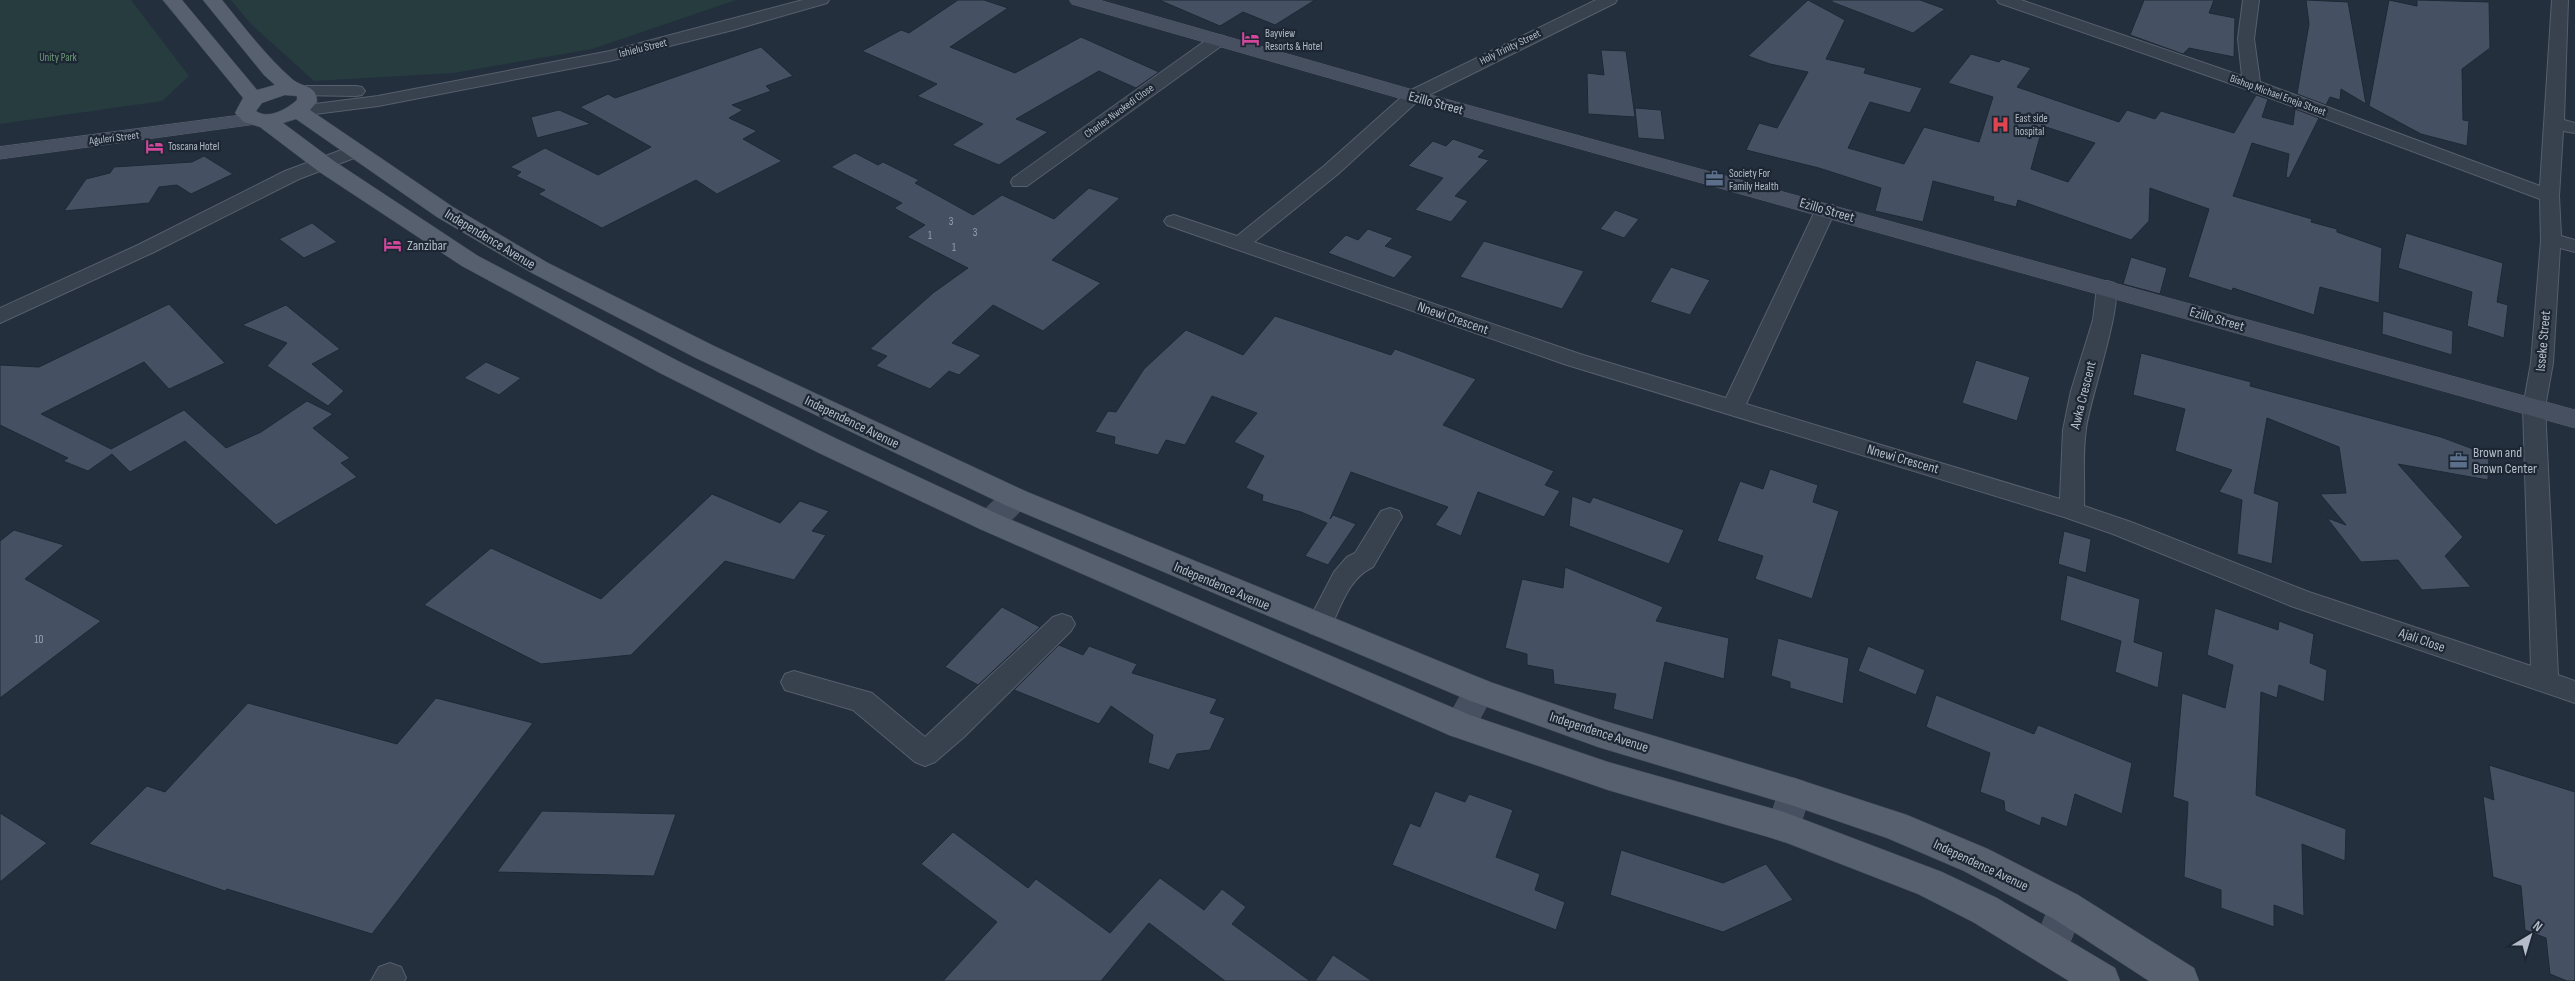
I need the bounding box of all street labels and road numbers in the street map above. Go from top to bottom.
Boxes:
street label: Holy Trinity Street [1477,26,1543,67]
street label: Ishielu Street [618,36,669,60]
street label: Bishop Michael Eneja Street [2228,72,2328,119]
street label: Charles Nwokedi Close [1082,81,1156,141]
street label: Ezillo Street [1407,88,1465,118]
street label: Aguleri Street [87,128,140,148]
street label: Ezillo Street [1798,194,1856,226]
street label: Independence Avenue [442,205,538,273]
street label: Nnewi Crescent [1415,298,1491,338]
street label: Ezillo Street [2188,303,2246,335]
street label: Isseke Street [2532,310,2554,372]
street label: Awka Crescent [2066,359,2100,432]
street label: Independence Avenue [802,392,902,452]
street label: Nnewi Crescent [1865,441,1941,477]
street label: Independence Avenue [1171,558,1273,614]
street label: Ajali Close [2396,624,2447,656]
street label: Independence Avenue [1547,708,1651,756]
street label: Independence Avenue [1931,836,2031,894]

